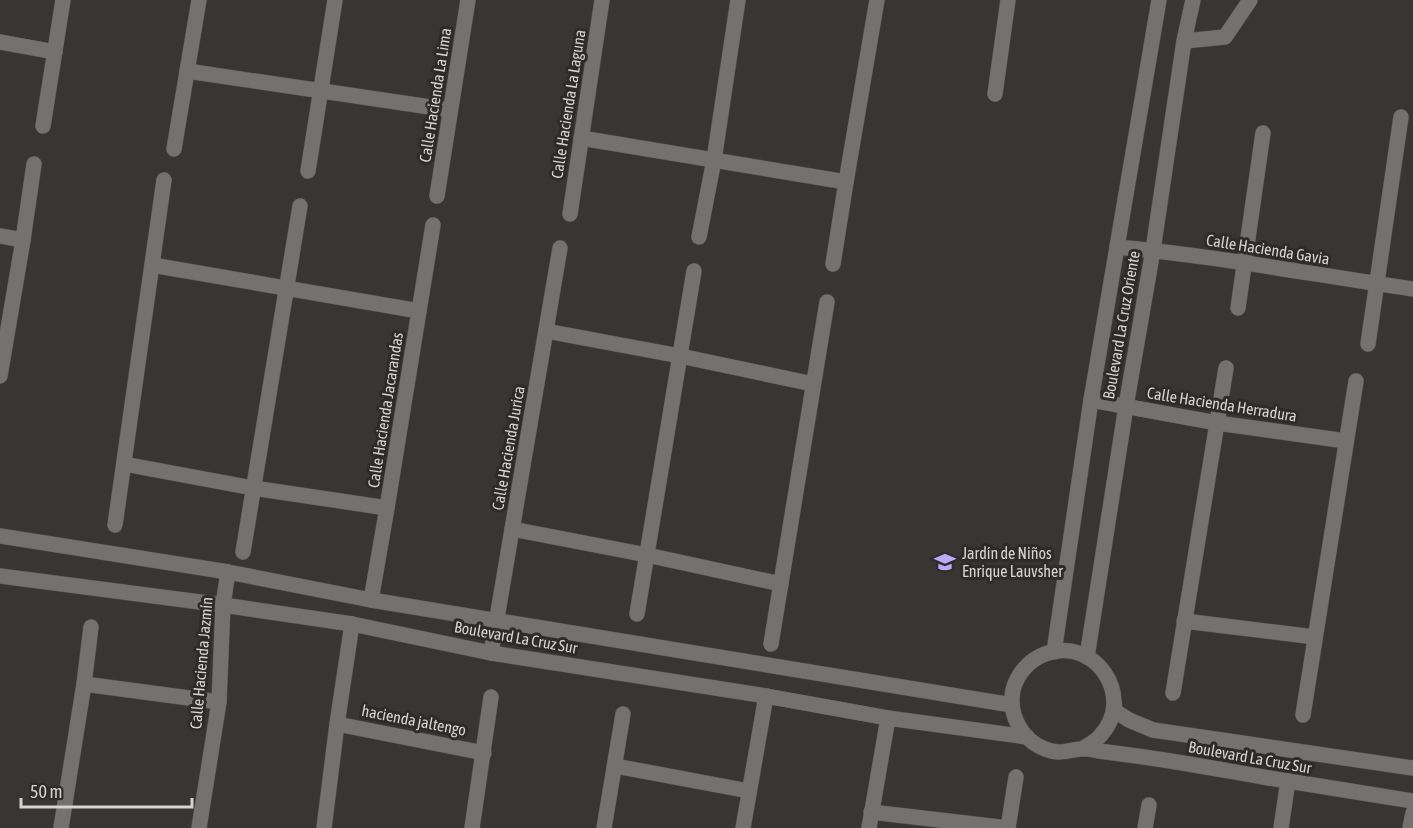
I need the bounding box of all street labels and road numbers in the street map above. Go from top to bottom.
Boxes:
street label: Calle Hacienda La Lima [416,27,454,163]
street label: Calle Hacienda La Laguna [547,28,590,180]
street label: Calle Hacienda Gavia [1205,230,1331,268]
street label: Boulevard La Cruz Oriente [1099,249,1143,401]
street label: Calle Hacienda Jacarandas [364,331,406,489]
street label: Calle Hacienda Herradura [1146,383,1298,425]
street label: Calle Hacienda Jurica [488,385,528,511]
street label: Calle Hacienda Jazmín [186,596,216,730]
street label: Boulevard La Cruz Sur [453,617,579,657]
street label: hacienda jaltengo [360,701,468,740]
street label: Boulevard La Cruz Sur [1187,737,1313,777]

